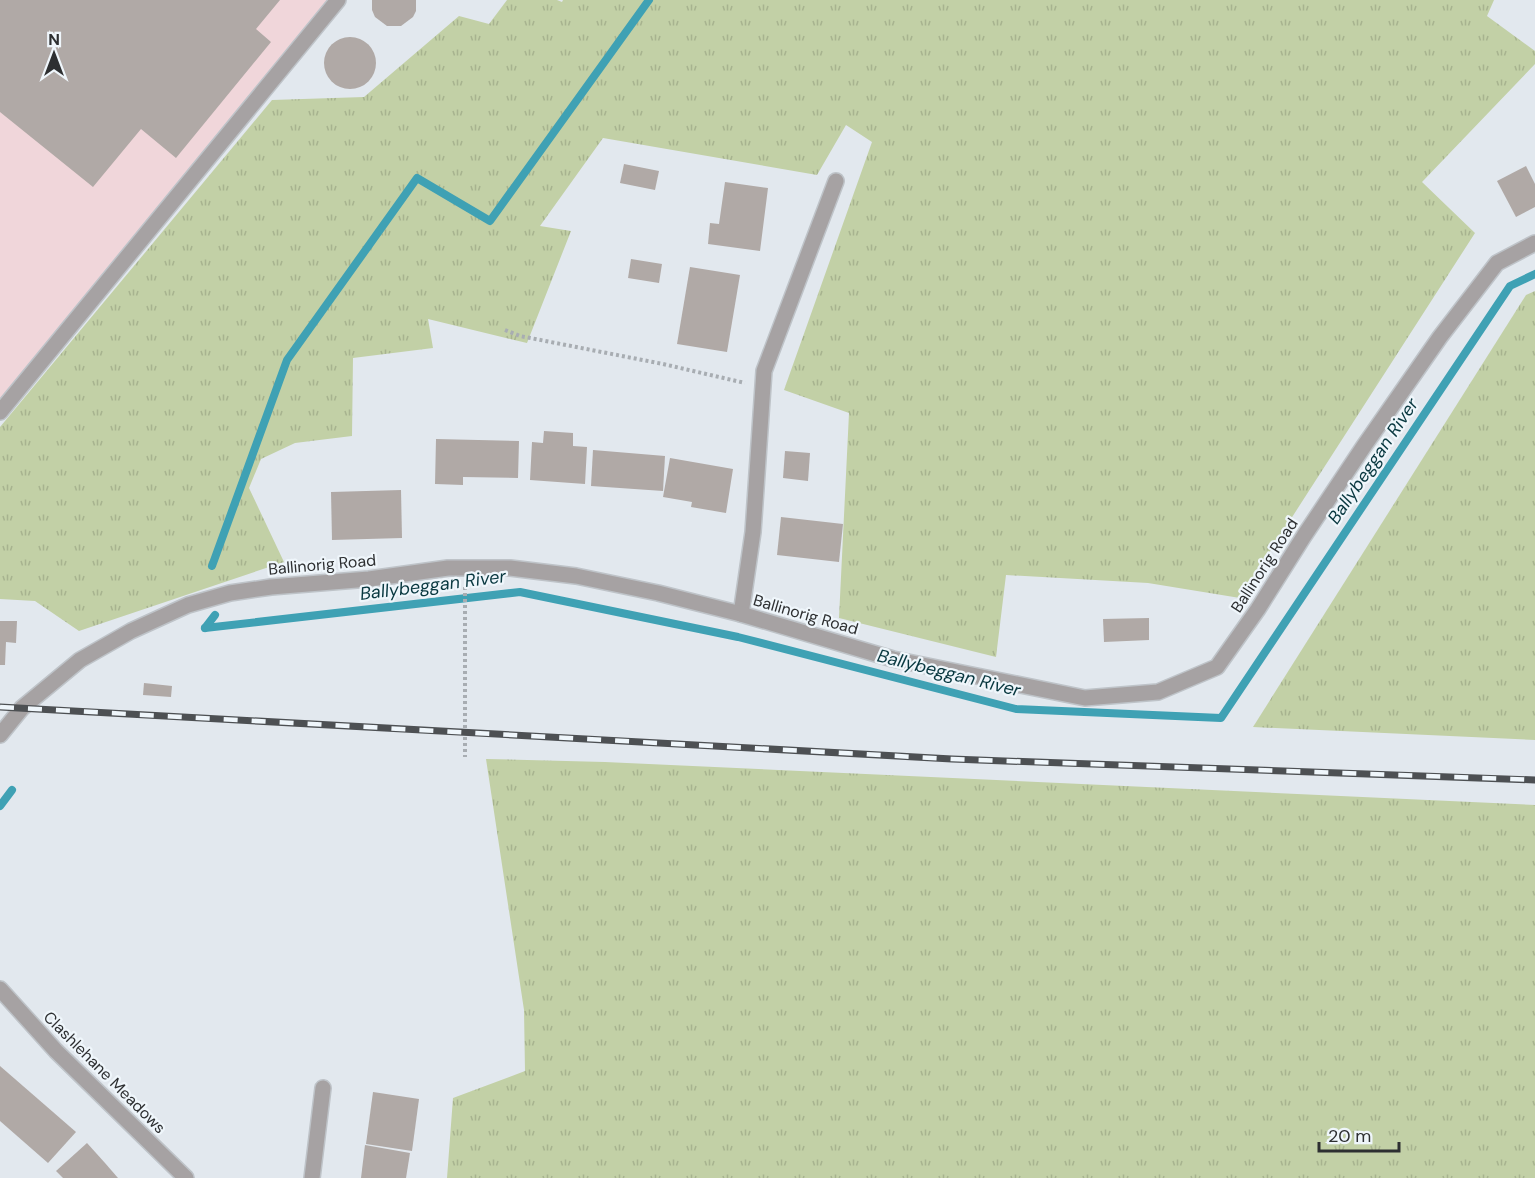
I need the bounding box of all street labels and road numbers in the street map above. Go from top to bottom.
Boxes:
street label: Ballinorig Road [1226,514,1303,616]
street label: Ballinorig Road [267,549,377,580]
street label: Ballinorig Road [751,589,861,639]
street label: Clashlehane Meadows [39,1007,170,1138]

